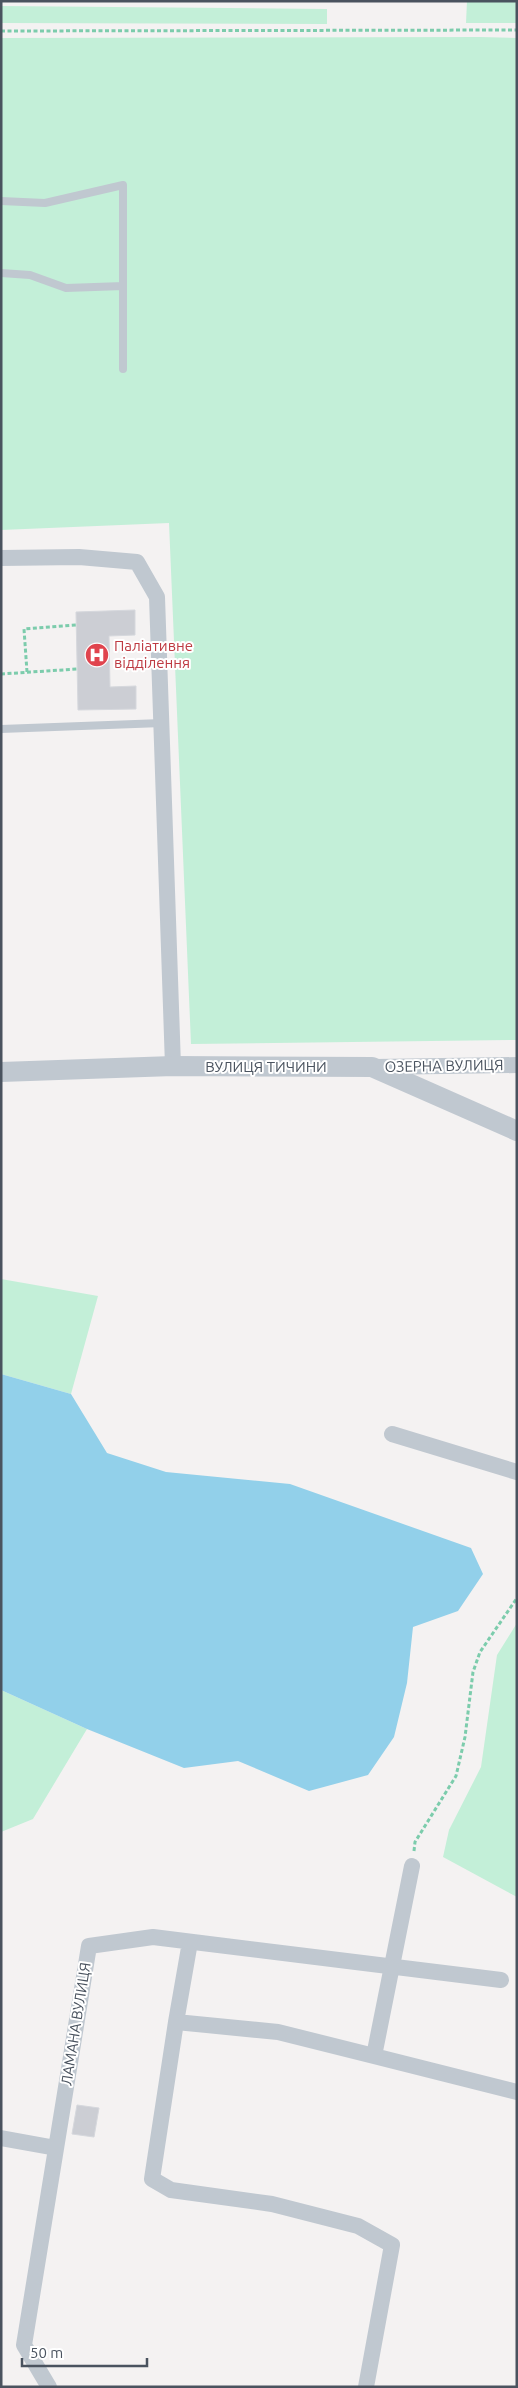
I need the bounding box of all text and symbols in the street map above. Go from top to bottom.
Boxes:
place label: Паліативне відділення [114,637,193,671]
hospital icon: Паліативне відділення [84,642,110,668]
street label: ОЗЕРНА ВУЛИЦЯ [384,1056,504,1075]
street label: ВУЛИЦЯ ТИЧИНИ [205,1058,327,1075]
street label: ЛАМАНА ВУЛИЦЯ [57,1961,94,2087]
scale bar [22,2336,148,2368]
text: 50 m [30,2344,63,2361]

